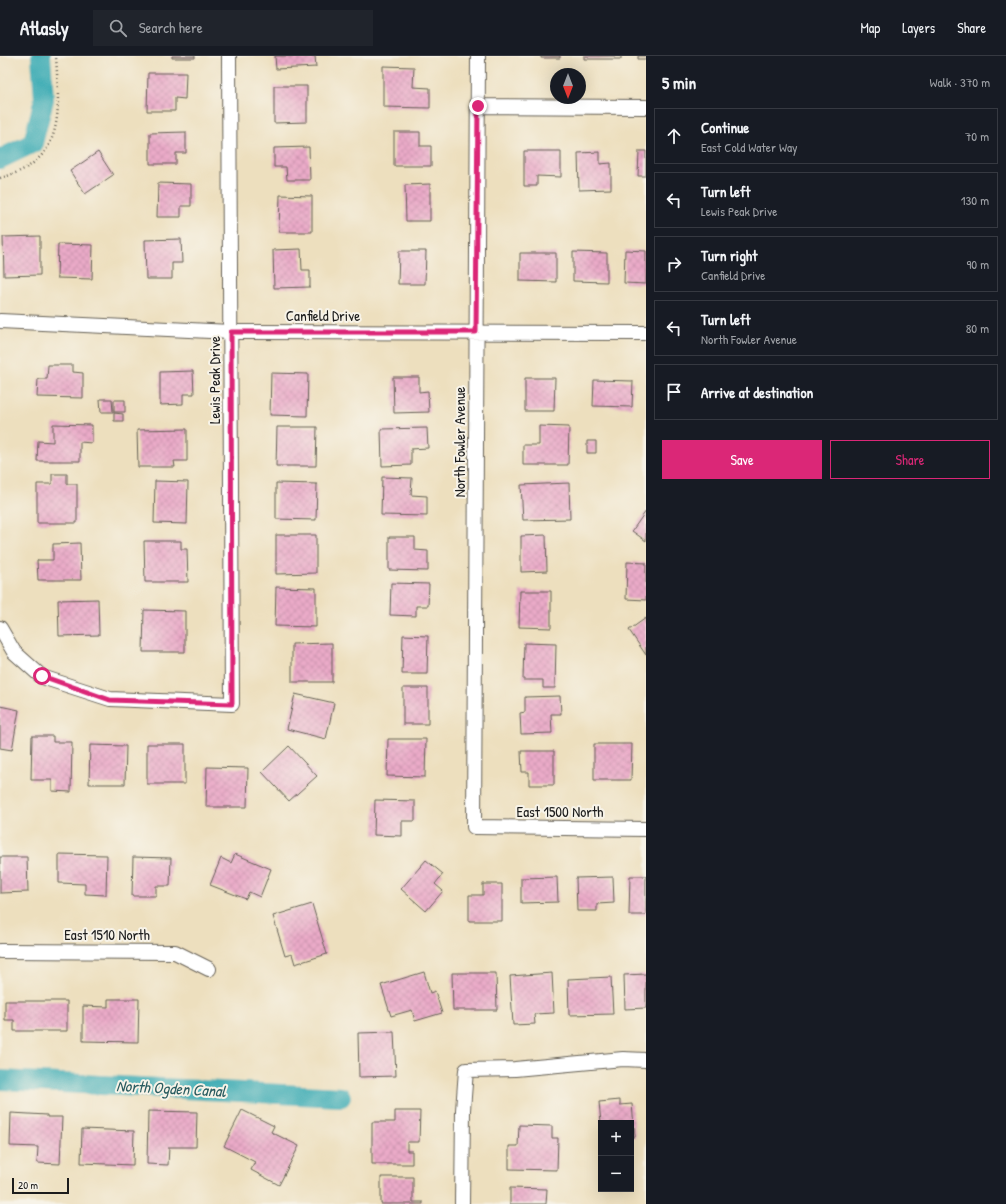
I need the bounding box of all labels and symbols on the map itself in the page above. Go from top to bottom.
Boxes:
north arrow [550,68,586,104]
route end [469,97,487,115]
street label: Canfield Drive [286,305,360,326]
street label: Lewis Peak Drive [204,336,225,424]
street label: North Fowler Avenue [449,387,470,497]
route start [33,667,51,685]
street label: East 1500 North [517,801,603,822]
street label: East 1510 North [64,924,150,945]
water label: North Ogden Canal [116,1074,227,1102]
scale bar [12,1176,69,1195]

